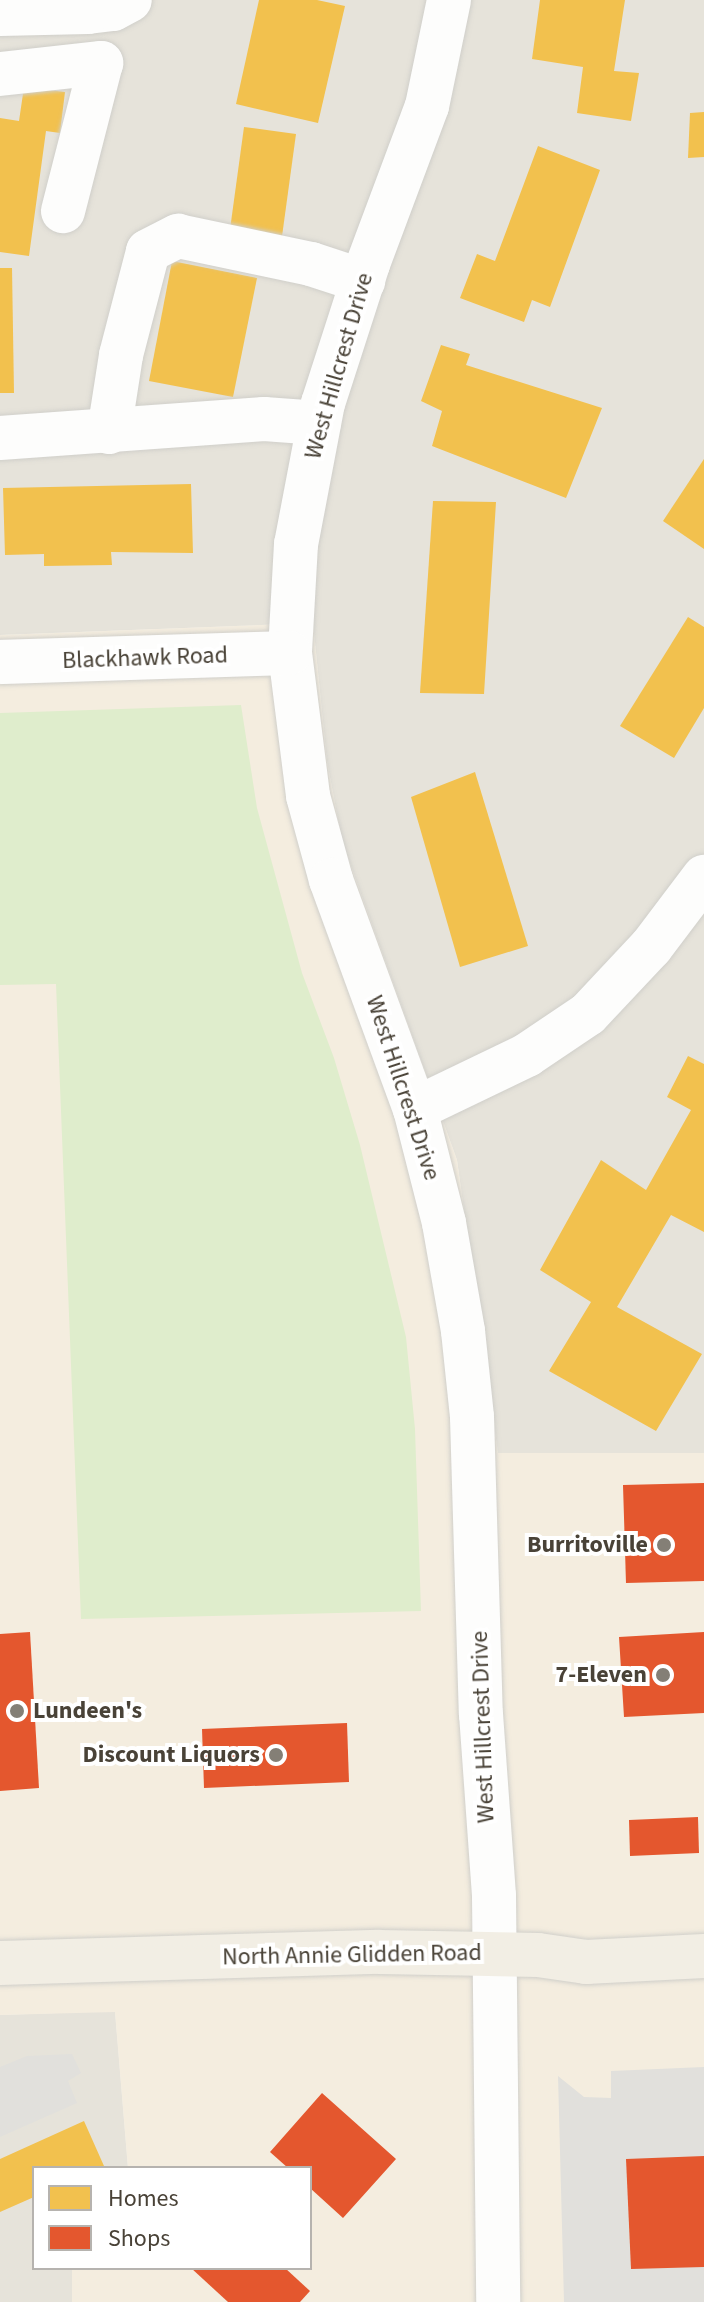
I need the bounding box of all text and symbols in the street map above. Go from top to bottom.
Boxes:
street label: West Hillcrest Drive [299,270,379,462]
street label: Blackhawk Road [62,641,228,675]
street label: West Hillcrest Drive [360,992,446,1184]
place label: Burritoville [527,1531,648,1559]
marker: Burritoville [655,1536,673,1554]
street label: West Hillcrest Drive [465,1630,501,1824]
place label: 7-Eleven [556,1661,647,1689]
marker: 7-Eleven [654,1666,672,1684]
place label: Lundeen's [33,1697,142,1725]
marker: Lundeen's [8,1702,26,1720]
place label: Discount Liquors [83,1741,260,1769]
marker: Discount Liquors [267,1746,285,1764]
street label: North Annie Glidden Road [222,1938,482,1972]
legend [32,2166,312,2270]
text: Homes [108,2181,179,2216]
text: Shops [108,2221,170,2256]

